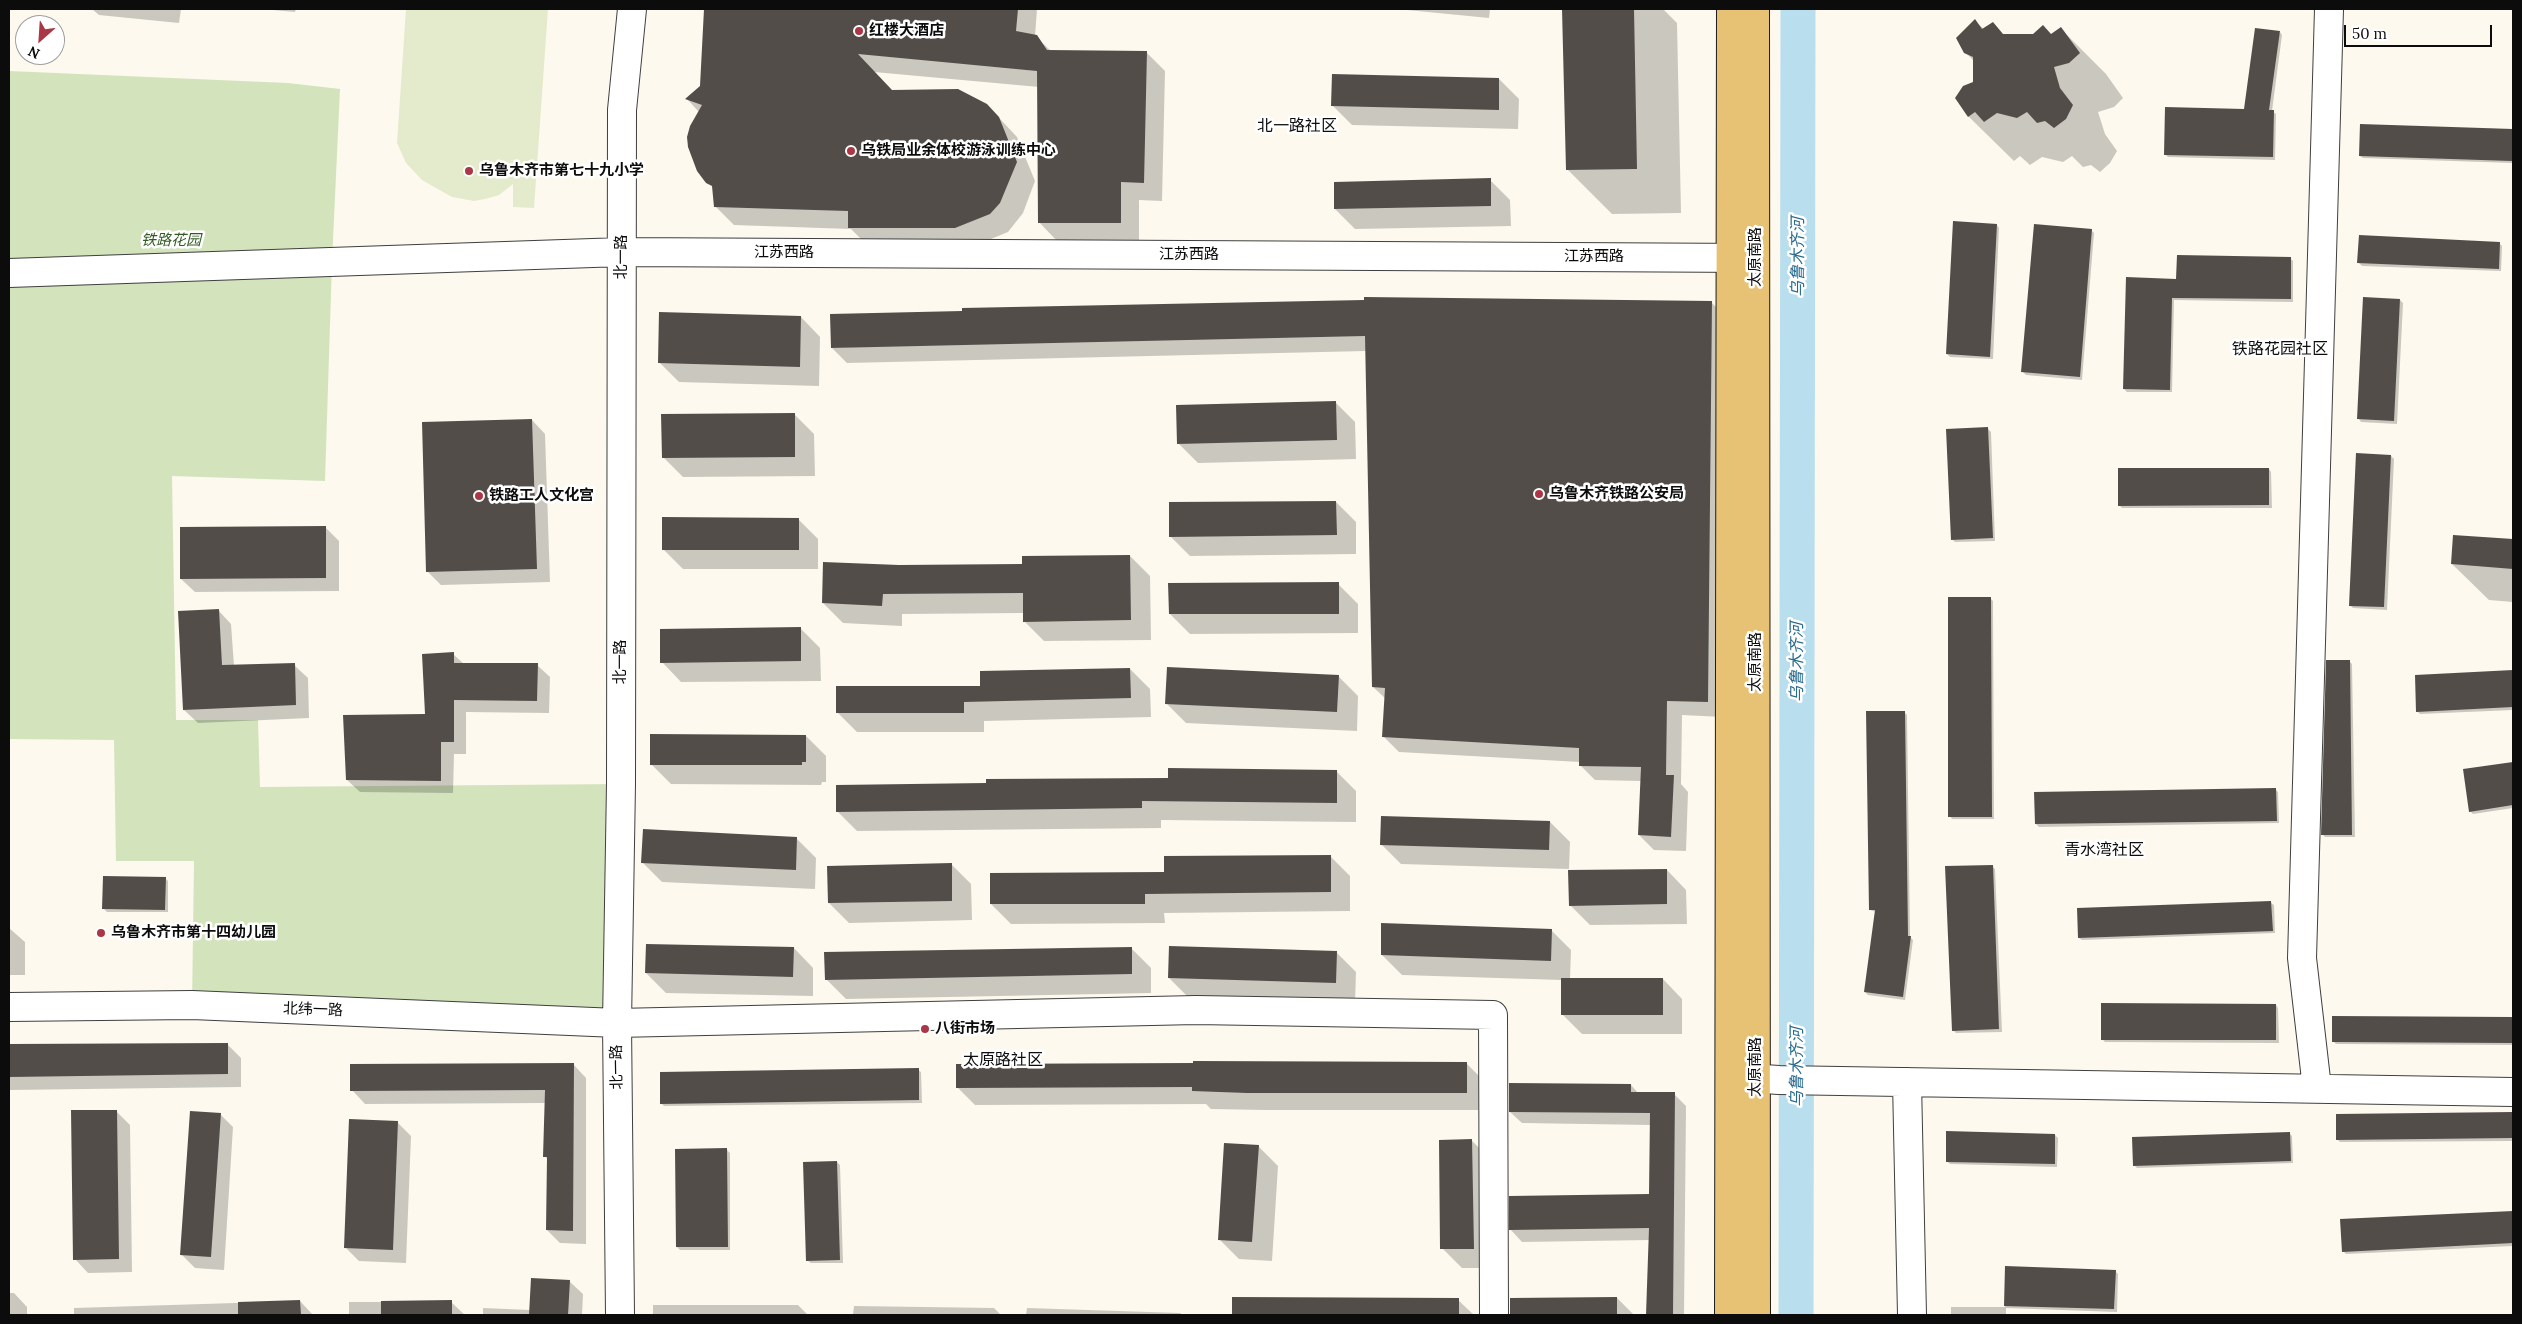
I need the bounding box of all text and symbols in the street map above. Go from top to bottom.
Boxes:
north arrow [15,15,65,65]
scale bar [2347,15,2494,47]
place label: 红楼大酒店 [869,22,944,40]
text: 50 m [2352,24,2387,43]
marker: 红楼大酒店 [853,25,865,37]
text: N [25,42,43,63]
district label: 北一路社区 [1257,116,1337,136]
place label: 乌铁局业余体校游泳训练中心 [861,142,1056,160]
marker: 乌铁局业余体校游泳训练中心 [845,145,857,157]
place label: 乌鲁木齐市第七十九小学 [479,162,644,180]
marker: 乌鲁木齐市第七十九小学 [463,165,475,177]
water label: 乌鲁木齐河 [1788,217,1808,297]
street label: 太原南路 [1747,227,1765,287]
park label: 铁路花园 [141,232,201,250]
street label: 北一路 [613,235,631,279]
street label: 江苏西路 [754,244,814,262]
street label: 江苏西路 [1159,246,1219,264]
street label: 江苏西路 [1564,248,1624,266]
district label: 铁路花园社区 [2232,339,2328,359]
place label: 乌鲁木齐铁路公安局 [1549,485,1684,503]
place label: 铁路工人文化宫 [489,487,594,505]
marker: 乌鲁木齐铁路公安局 [1533,488,1545,500]
marker: 铁路工人文化宫 [473,490,485,502]
water label: 乌鲁木齐河 [1787,622,1807,702]
street label: 太原南路 [1747,632,1765,692]
street label: 北一路 [612,640,630,684]
district label: 青水湾社区 [2064,840,2144,860]
place label: 乌鲁木齐市第十四幼儿园 [111,924,276,942]
marker: 乌鲁木齐市第十四幼儿园 [95,927,107,939]
street label: 北纬一路 [283,1000,343,1020]
place label: 八街市场 [935,1020,995,1038]
marker: 八街市场 [919,1023,931,1035]
water label: 乌鲁木齐河 [1787,1027,1807,1107]
street label: 太原南路 [1747,1037,1765,1097]
street label: 北一路 [608,1044,626,1090]
district label: 太原路社区 [963,1050,1043,1070]

